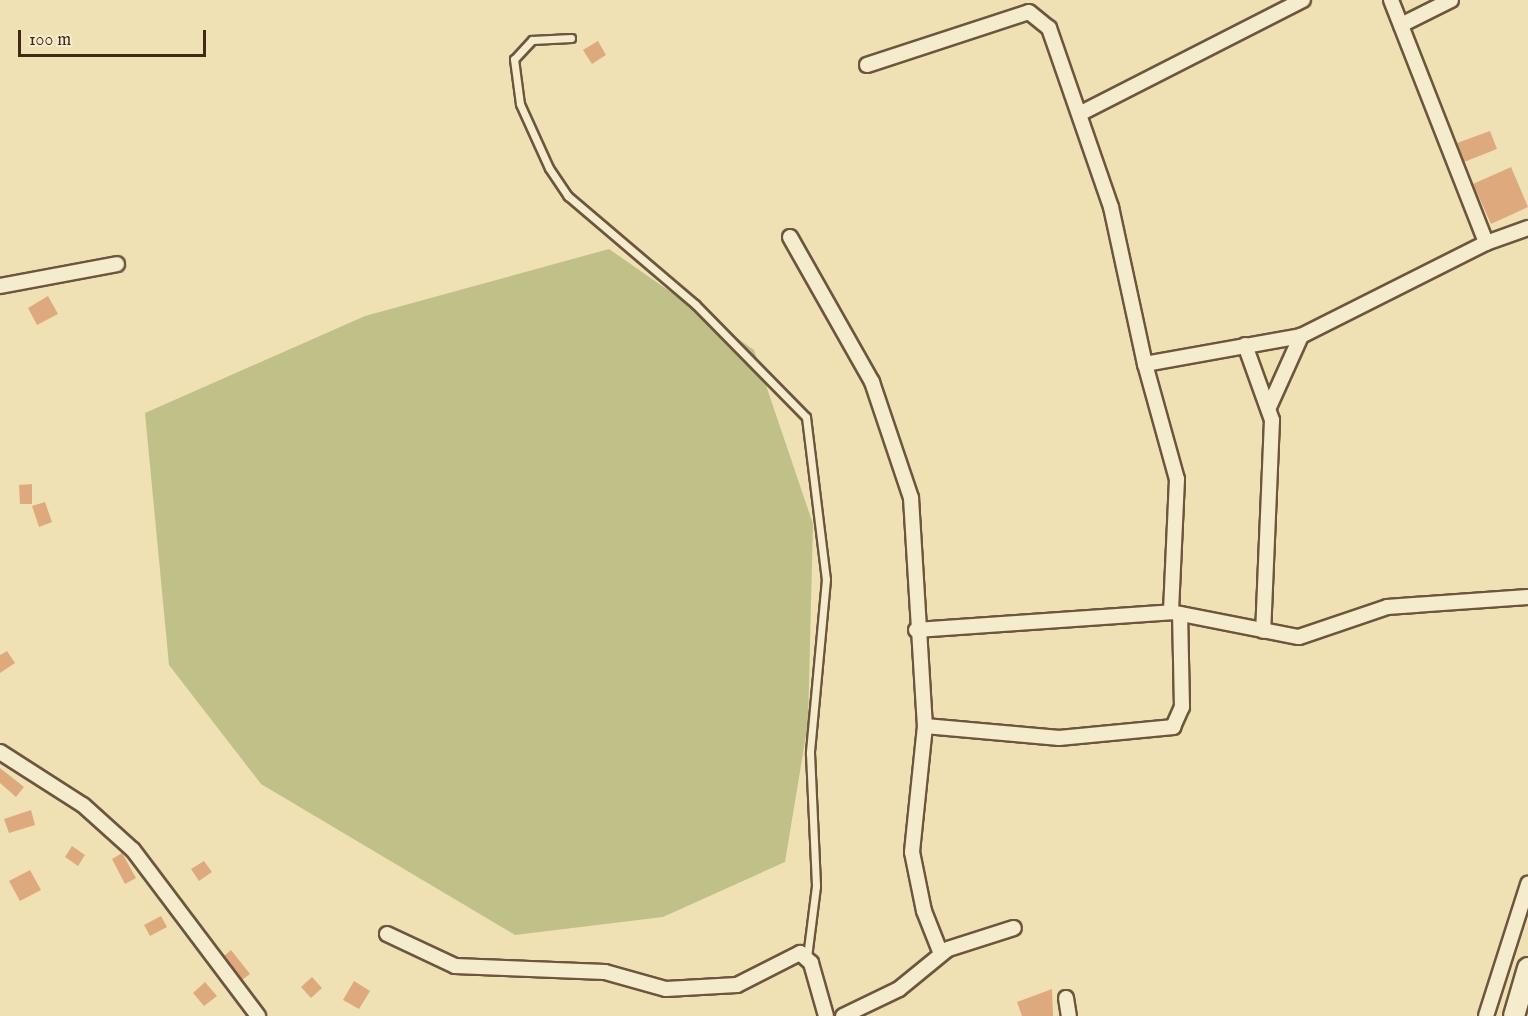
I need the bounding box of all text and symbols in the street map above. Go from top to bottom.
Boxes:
scale bar [21,18,208,56]
text: 100 m [29,29,71,52]

